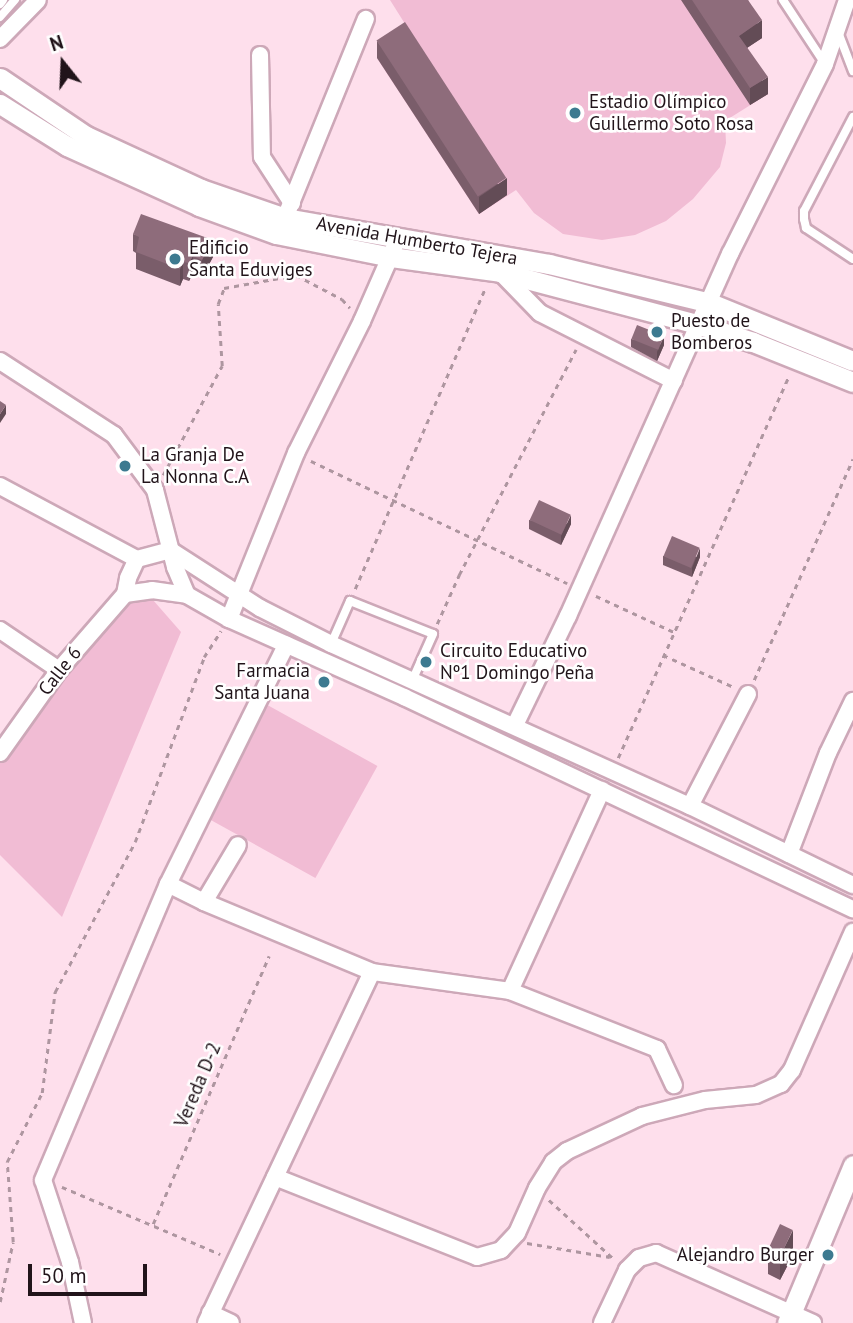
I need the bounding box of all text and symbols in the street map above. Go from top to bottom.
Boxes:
north arrow [28,28,98,98]
text: N [47,30,66,56]
place label: Estadio Olímpico Guillermo Soto Rosa [589,91,754,135]
marker: Estadio Olímpico Guillermo Soto Rosa [567,105,583,121]
street label: Avenida Humberto Tejera [314,212,520,270]
place label: Edificio Santa Eduviges [189,237,313,281]
marker: Edificio Santa Eduviges [167,251,183,267]
place label: Puesto de Bomberos [671,310,752,354]
marker: Puesto de Bomberos [649,324,665,340]
place label: La Granja De La Nonna C.A [141,444,249,488]
marker: La Granja De La Nonna C.A [115,456,135,476]
place label: Circuito Educativo Nº1 Domingo Peña [440,640,594,684]
street label: Calle 6 [34,642,86,700]
marker: Circuito Educativo Nº1 Domingo Peña [418,654,434,670]
place label: Farmacia Santa Juana [214,660,310,704]
marker: Farmacia Santa Juana [316,674,332,690]
street label: Vereda D-2 [170,1039,226,1131]
place label: Alejandro Burger [677,1244,814,1266]
marker: Alejandro Burger [820,1247,836,1263]
scale bar [32,1250,150,1294]
text: 50 m [41,1262,87,1289]

